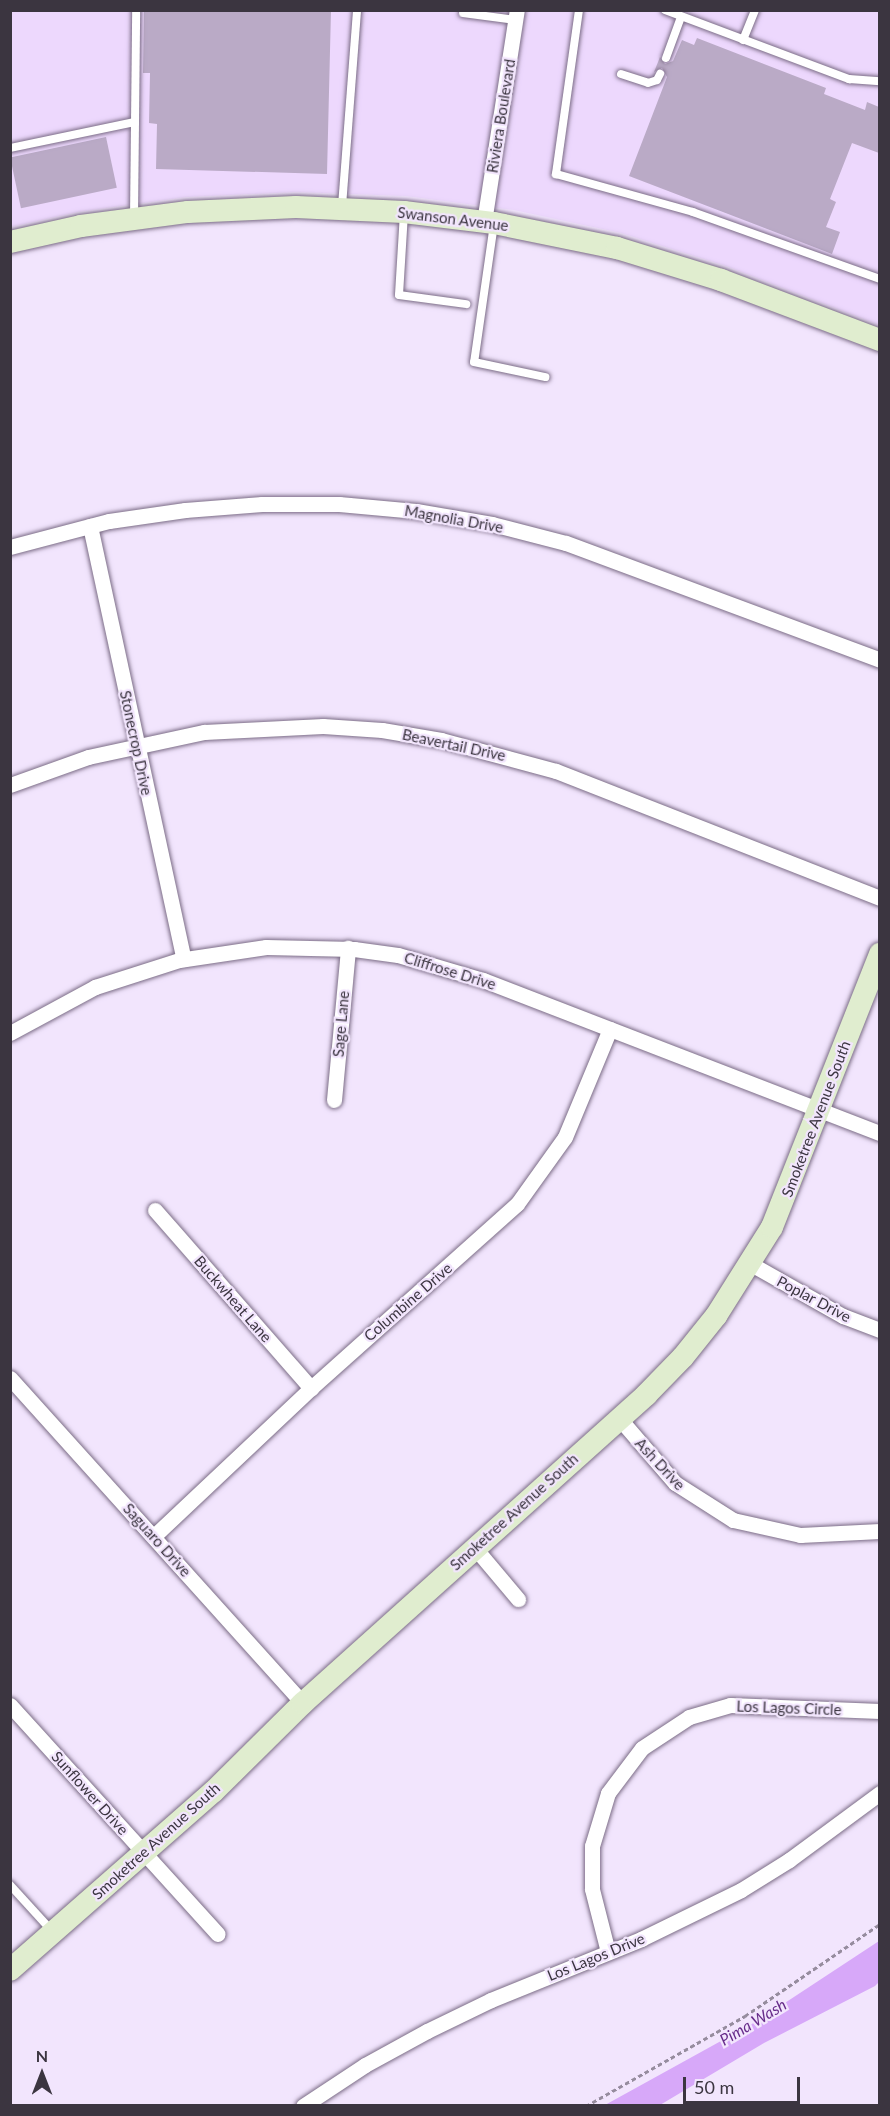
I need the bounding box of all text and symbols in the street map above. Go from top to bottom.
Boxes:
street label: Riviera Boulevard [483,58,519,174]
street label: Swanson Avenue [396,203,510,235]
street label: Magnolia Drive [403,501,505,537]
street label: Stonecrop Drive [116,689,156,797]
street label: Beavertail Drive [401,725,507,765]
street label: Cliffrose Drive [402,949,498,993]
street label: Sage Lane [329,990,353,1058]
street label: Smoketree Avenue South [778,1038,854,1200]
street label: Buckwheat Lane [191,1252,275,1346]
street label: Columbine Drive [360,1259,456,1345]
street label: Poplar Drive [774,1272,854,1326]
street label: Ash Drive [631,1434,689,1494]
street label: Smoketree Avenue South [446,1450,582,1574]
street label: Saguaro Drive [119,1500,195,1580]
street label: Los Lagos Circle [736,1697,842,1719]
street label: Sunflower Drive [48,1747,132,1839]
street label: Smoketree Avenue South [88,1779,224,1903]
street label: Los Lagos Drive [545,1929,647,1985]
water label: Pima Wash [716,1995,790,2049]
north arrow [12,2044,72,2104]
text: N [36,2046,48,2065]
scale bar [686,2065,803,2103]
text: 50 m [694,2076,734,2098]

